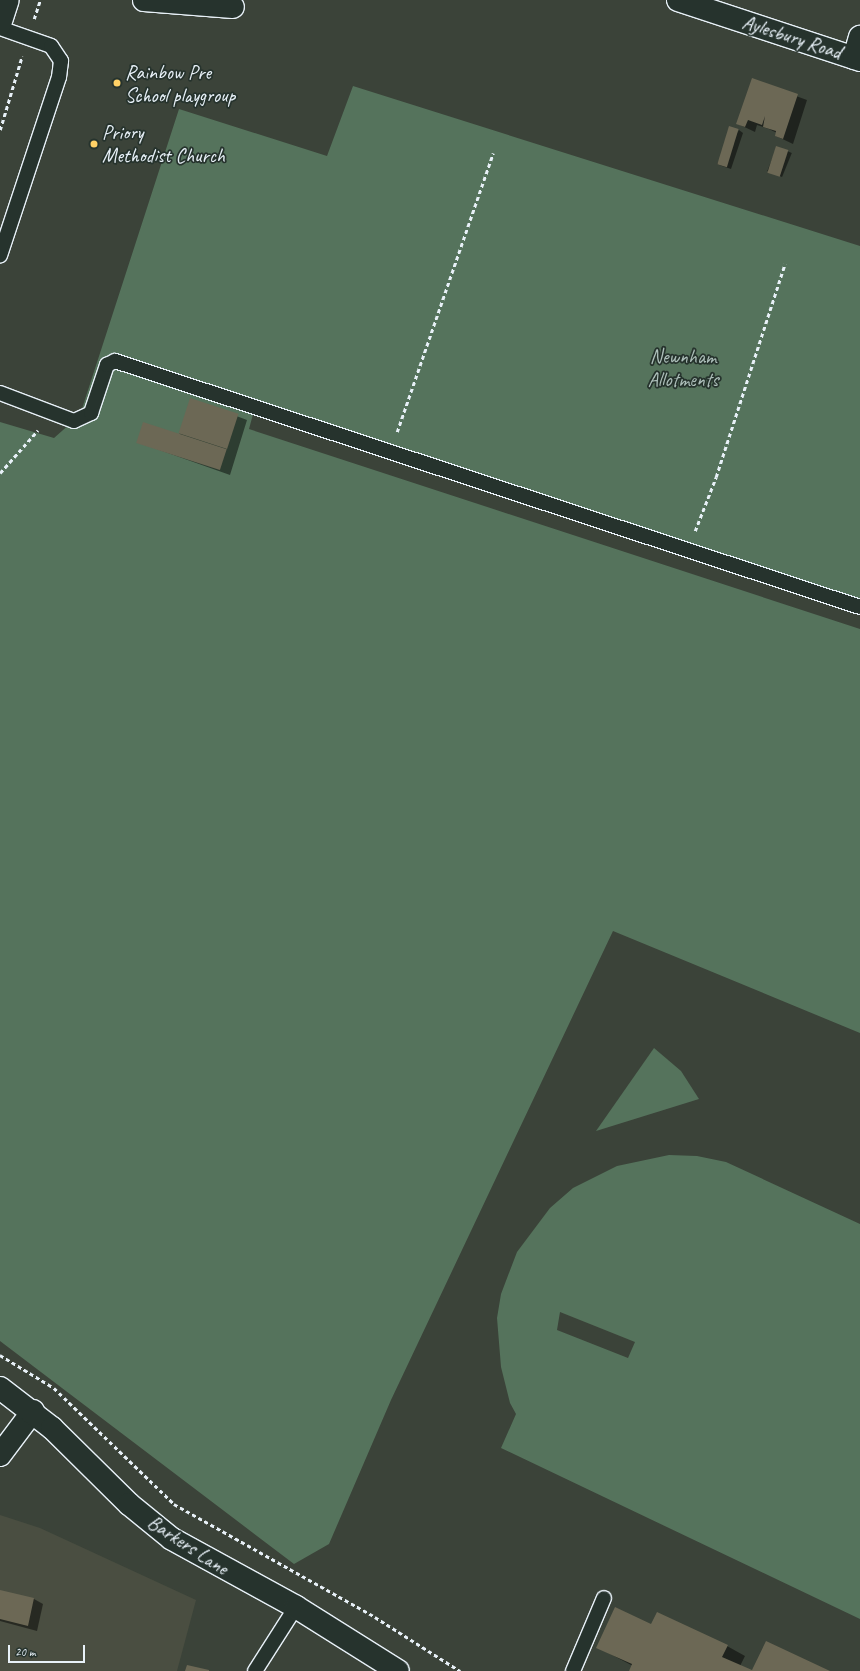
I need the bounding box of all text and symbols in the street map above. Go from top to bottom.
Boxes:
street label: Aylesbury Road [740,10,844,64]
place label: Rainbow Pre School playgroup [125,60,236,107]
marker: Rainbow Pre School playgroup [112,78,122,88]
place label: Priory Methodist Church [102,120,226,167]
marker: Priory Methodist Church [89,139,99,149]
park label: Newnham Allotments [648,344,718,391]
street label: Barkers Lane [143,1510,233,1580]
scale bar [10,1637,87,1663]
text: 20 m [15,1644,35,1660]

